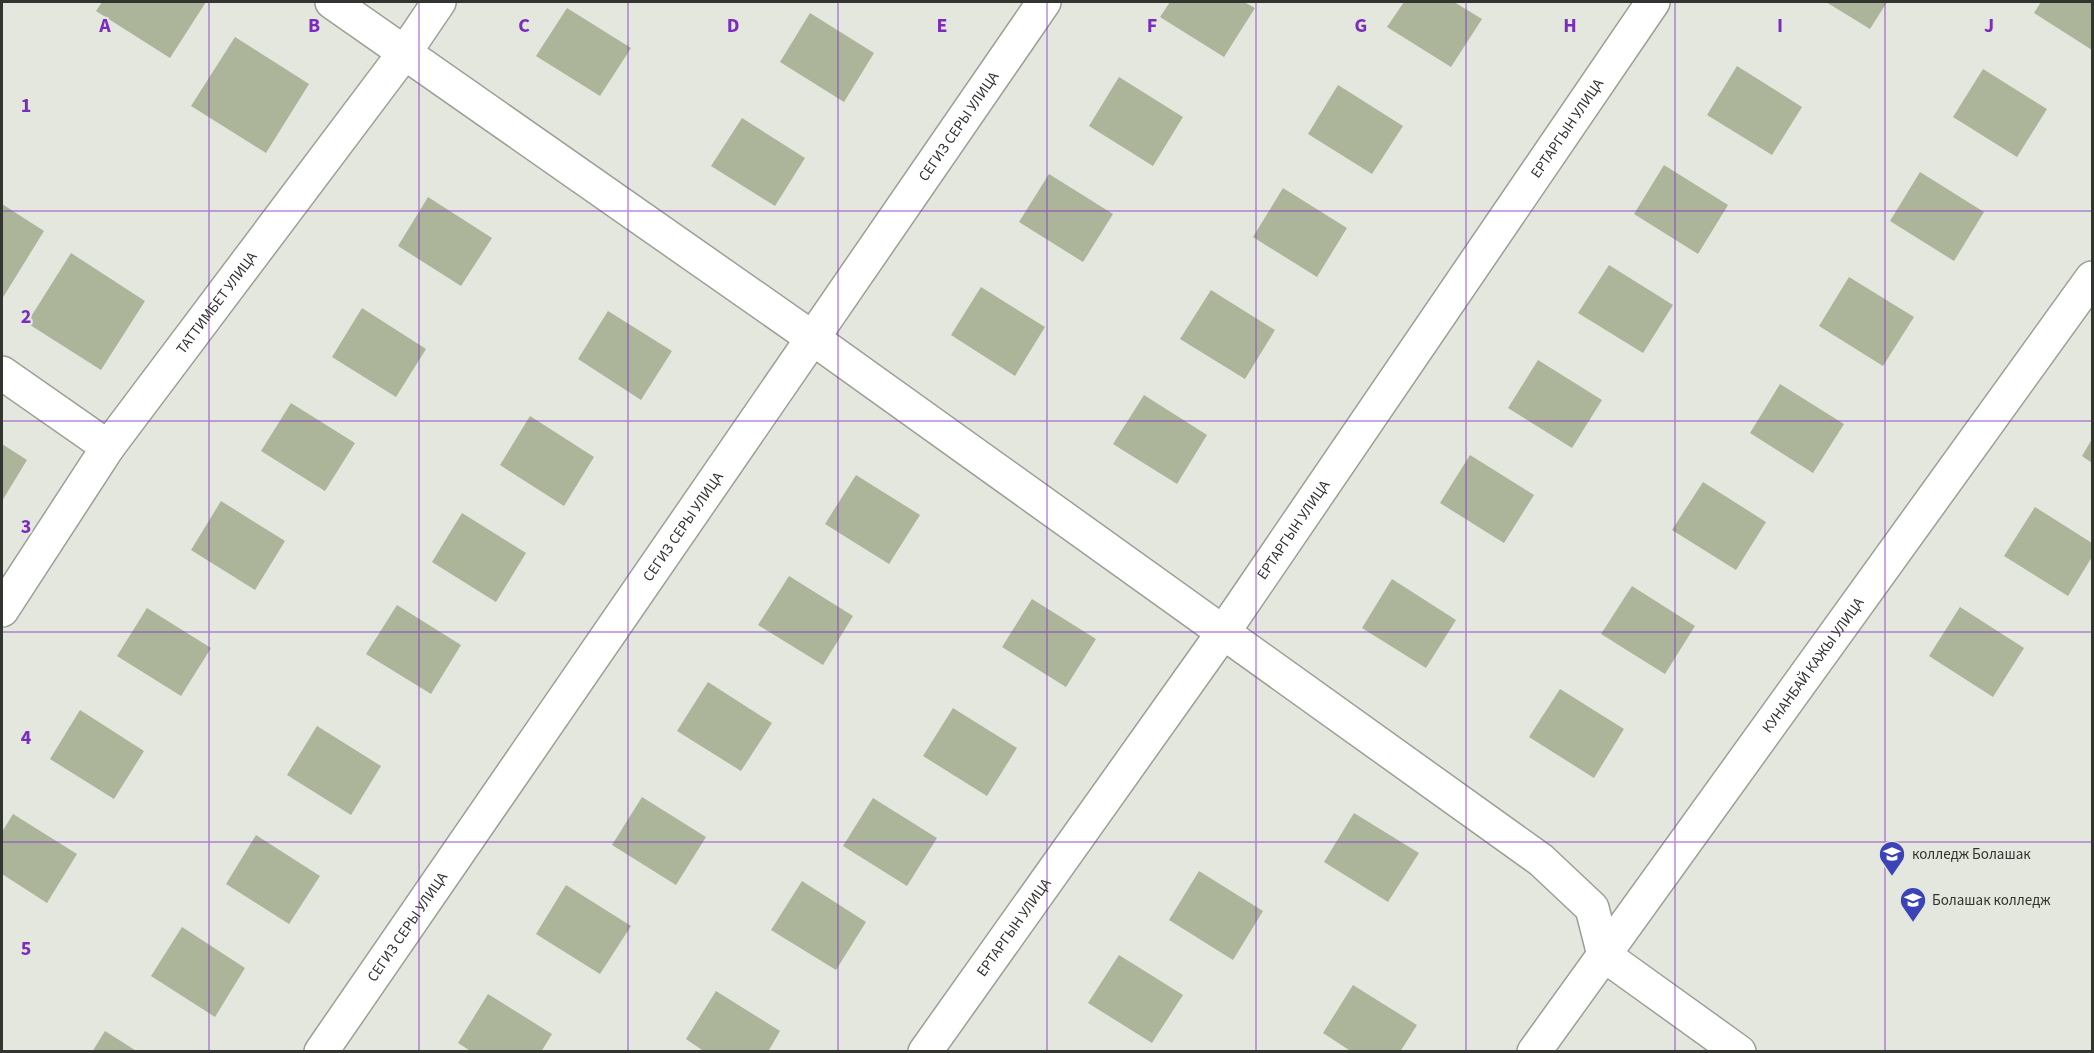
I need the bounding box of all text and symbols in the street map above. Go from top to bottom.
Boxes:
text: A [98,12,111,40]
text: B [308,12,320,40]
text: C [518,12,530,40]
text: D [727,12,739,40]
text: E [937,12,947,40]
text: F [1147,12,1157,40]
text: G [1355,12,1367,40]
text: H [1563,12,1577,40]
text: I [1777,12,1783,40]
text: J [1984,12,1994,40]
street label: СЕГИЗ СЕРЫ УЛИЦА [914,67,1005,186]
street label: ЕРТАРГЫН УЛИЦА [1526,74,1609,182]
text: 1 [21,92,31,120]
street label: ТАТТИМБЕТ УЛИЦА [171,247,263,359]
text: 2 [21,303,31,331]
street label: СЕГИЗ СЕРЫ УЛИЦА [638,467,729,586]
street label: ЕРТАРГЫН УЛИЦА [1252,475,1335,584]
text: 3 [21,513,31,541]
street label: КУНАНБАЙ КАЖЫ УЛИЦА [1757,593,1870,737]
text: 4 [21,724,32,752]
school or university icon: колледж Болашак [1877,839,1907,877]
place label: колледж Болашак [1912,844,2031,865]
street label: СЕГИЗ СЕРЫ УЛИЦА [362,867,453,986]
street label: ЕРТАРГЫН УЛИЦА [972,873,1057,981]
school or university icon: Болашак колледж [1898,885,1928,923]
place label: Болашак колледж [1932,890,2051,911]
text: 5 [21,935,31,963]

